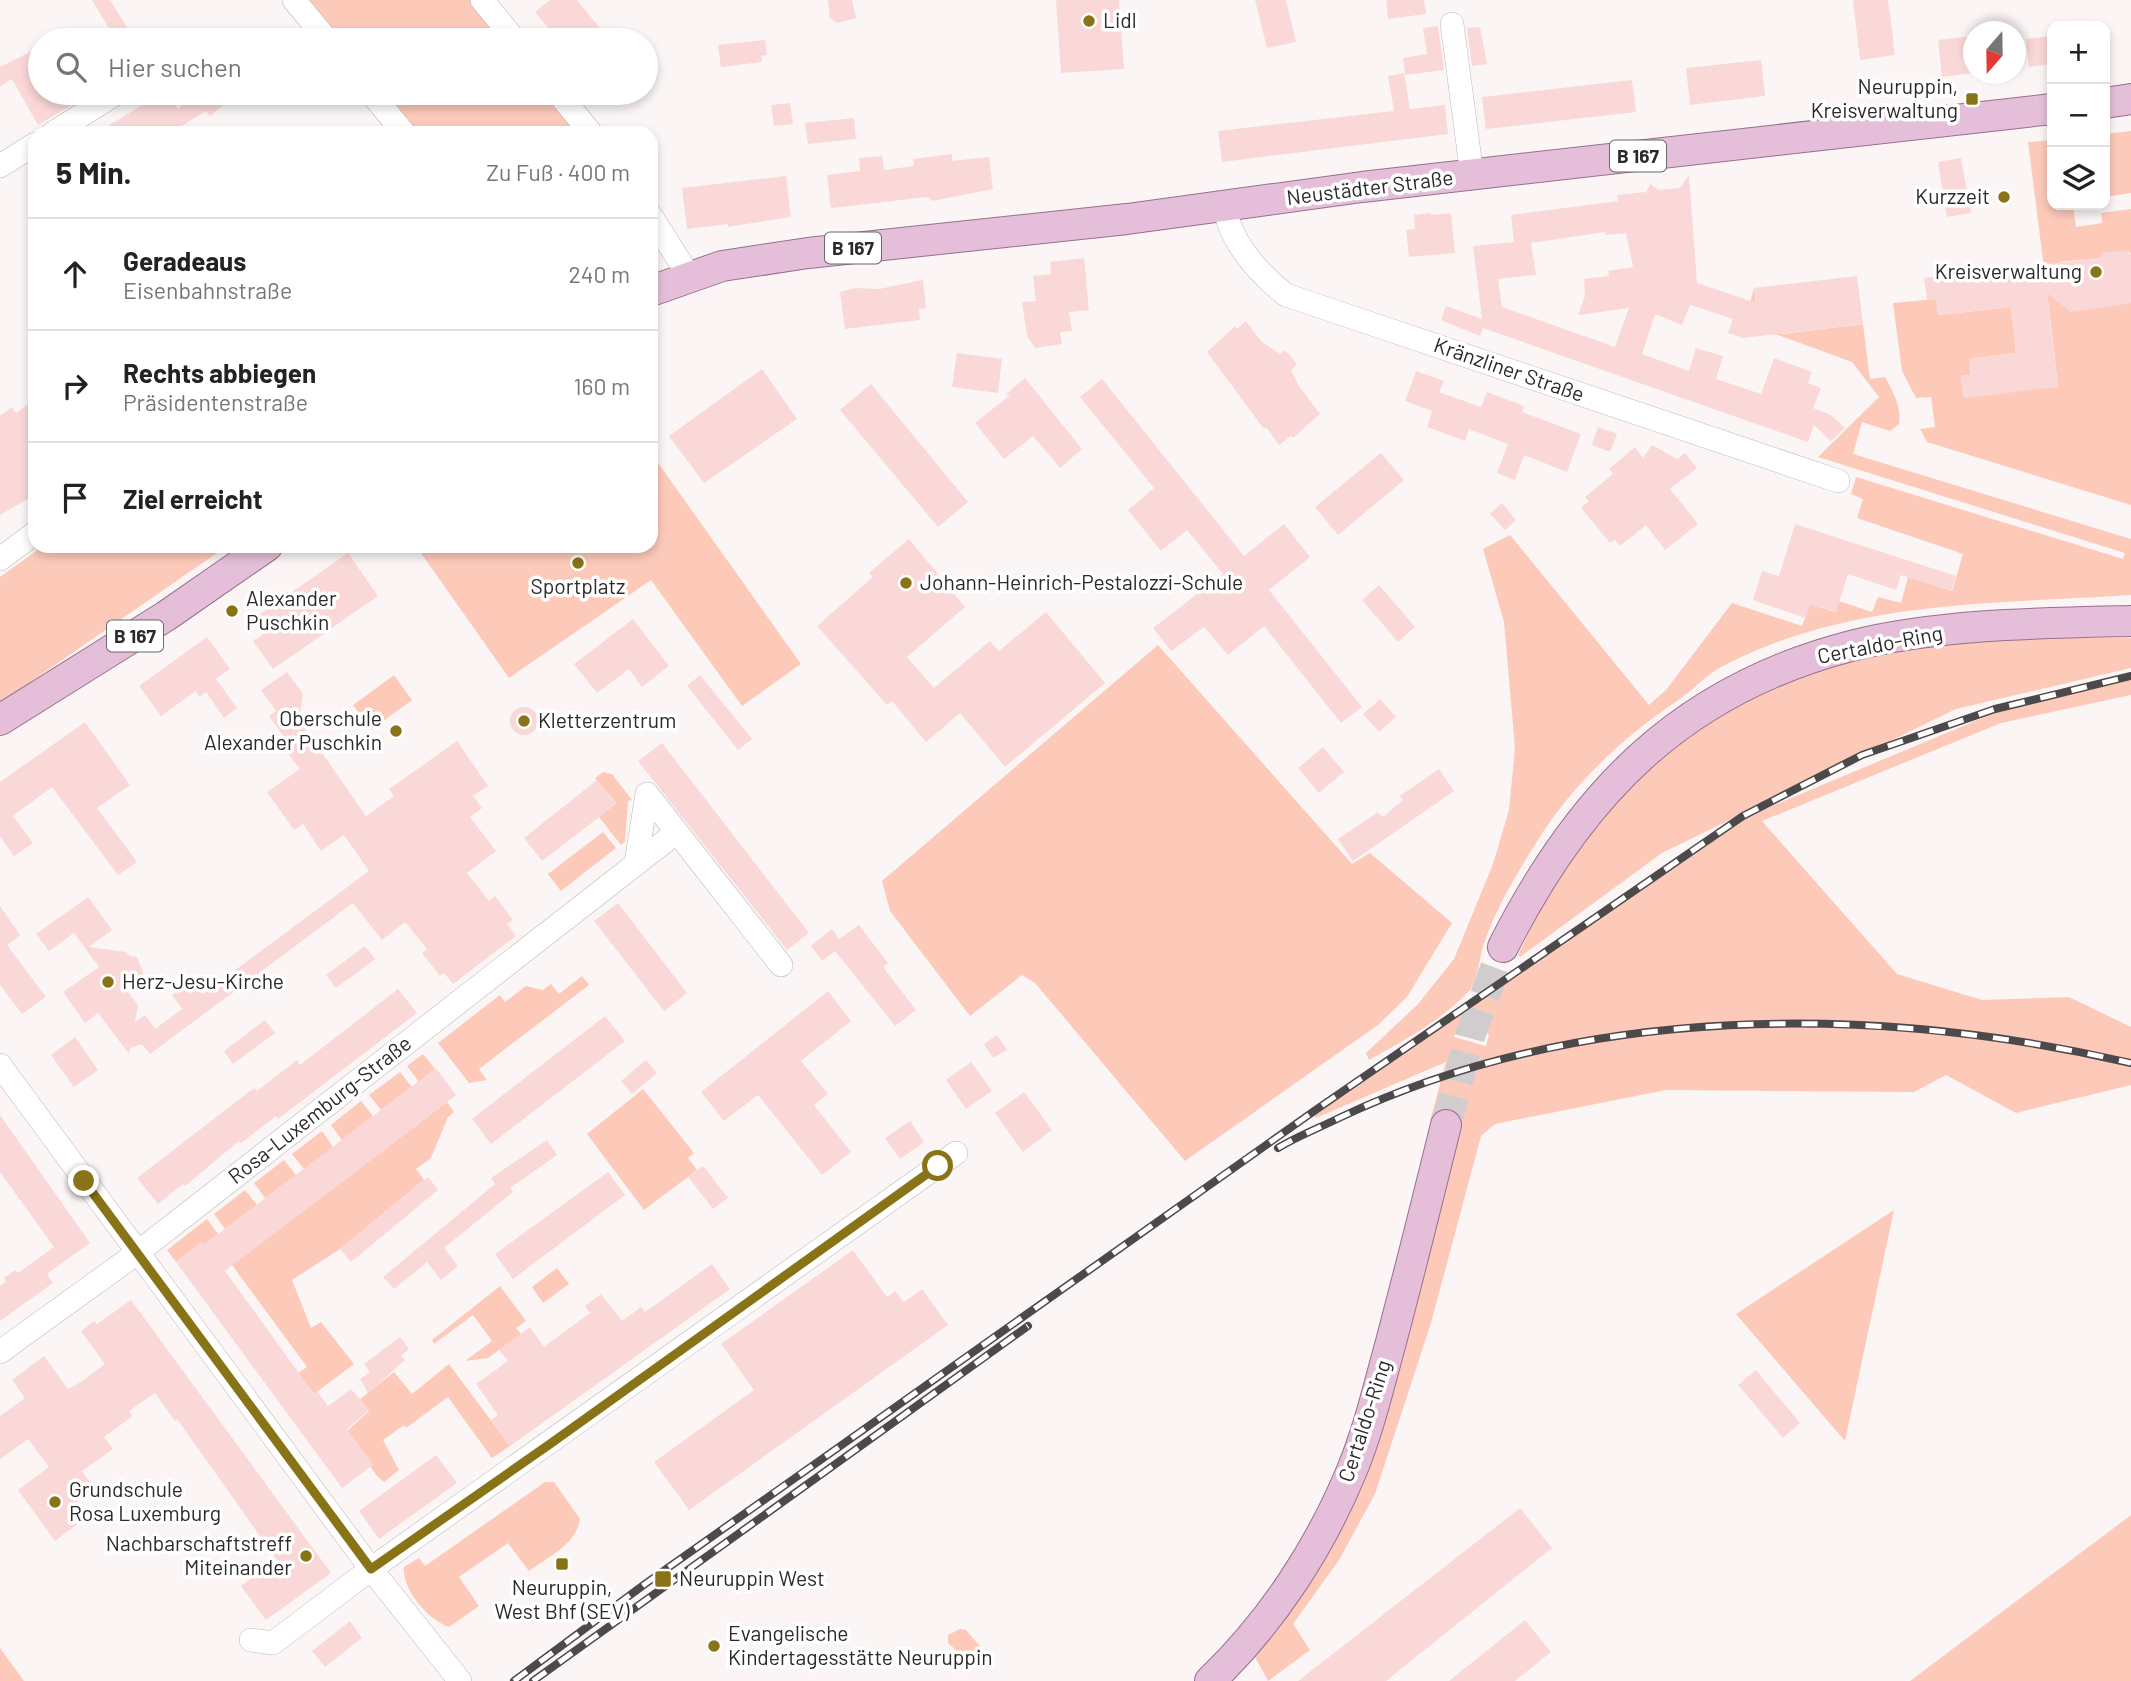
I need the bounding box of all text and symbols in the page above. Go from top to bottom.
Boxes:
place label: Lidl [1103,7,1137,32]
marker: Lidl [1081,13,1097,29]
north arrow [1963,21,2026,84]
map controls [2047,21,2110,210]
button: + [2047,21,2110,84]
search box [28,28,658,105]
icon: search [52,48,90,86]
text: Hier suchen [108,51,242,82]
place label: Neuruppin, Kreisverwaltung [1811,73,1958,122]
button: − [2047,84,2110,147]
marker: Neuruppin, Kreisverwaltung [1964,91,1980,107]
road number: B 167 [1610,140,1666,172]
button: layers [2047,147,2110,210]
text: 5 Min. [56,154,132,190]
text: Zu Fuß · 400 m [486,158,630,186]
street label: Neustädter Straße [1285,164,1455,209]
place label: Kurzzeit [1915,183,1990,208]
marker: Kurzzeit [1996,189,2012,205]
road number: B 167 [825,232,881,264]
text: Geradeaus [123,245,246,276]
icon: ahead [56,255,94,293]
place label: Kreisverwaltung [1935,258,2082,283]
text: 240 m [568,260,630,288]
marker: Kreisverwaltung [2088,264,2104,280]
text: Eisenbahnstraße [123,276,292,304]
street label: Kränzliner Straße [1431,331,1588,406]
text: Rechts abbiegen [123,357,316,388]
icon: right [56,367,94,405]
text: 160 m [573,372,630,400]
text: Präsidentenstraße [123,388,308,416]
icon: arrive [56,479,94,517]
text: Ziel erreicht [123,483,263,514]
marker: Sportplatz [570,555,586,571]
place label: Johann-Heinrich-Pestalozzi-Schule [920,569,1243,594]
place label: Sportplatz [531,573,625,598]
marker: Johann-Heinrich-Pestalozzi-Schule [898,575,914,591]
place label: Alexander Puschkin [246,585,337,634]
marker: Alexander Puschkin [224,603,240,619]
street label: Certaldo-Ring [1815,619,1944,668]
road number: B 167 [107,621,163,652]
place label: Oberschule Alexander Puschkin [204,705,382,754]
place label: Kletterzentrum [538,707,676,732]
marker: Kletterzentrum [516,713,532,729]
marker: Oberschule Alexander Puschkin [388,723,404,739]
place label: Herz-Jesu-Kirche [122,968,284,993]
marker: Herz-Jesu-Kirche [100,974,116,990]
street label: Rosa-Luxemburg-Straße [223,1030,416,1188]
route start [922,1150,953,1181]
route end [68,1165,99,1196]
street label: Certaldo-Ring [1332,1356,1395,1485]
place label: Grundschule Rosa Luxemburg [69,1476,221,1525]
marker: Grundschule Rosa Luxemburg [47,1494,63,1510]
place label: Nachbarschaftstreff Miteinander [106,1530,292,1579]
marker: Nachbarschaftstreff Miteinander [298,1548,314,1564]
marker: Neuruppin, West Bhf (SEV) [554,1556,570,1572]
place label: Neuruppin West [679,1565,825,1590]
marker: Neuruppin West [653,1569,673,1589]
place label: Neuruppin, West Bhf (SEV) [494,1574,630,1623]
place label: Evangelische Kindertagesstätte Neuruppin [728,1620,993,1669]
marker: Evangelische Kindertagesstätte Neuruppin [706,1638,722,1654]

